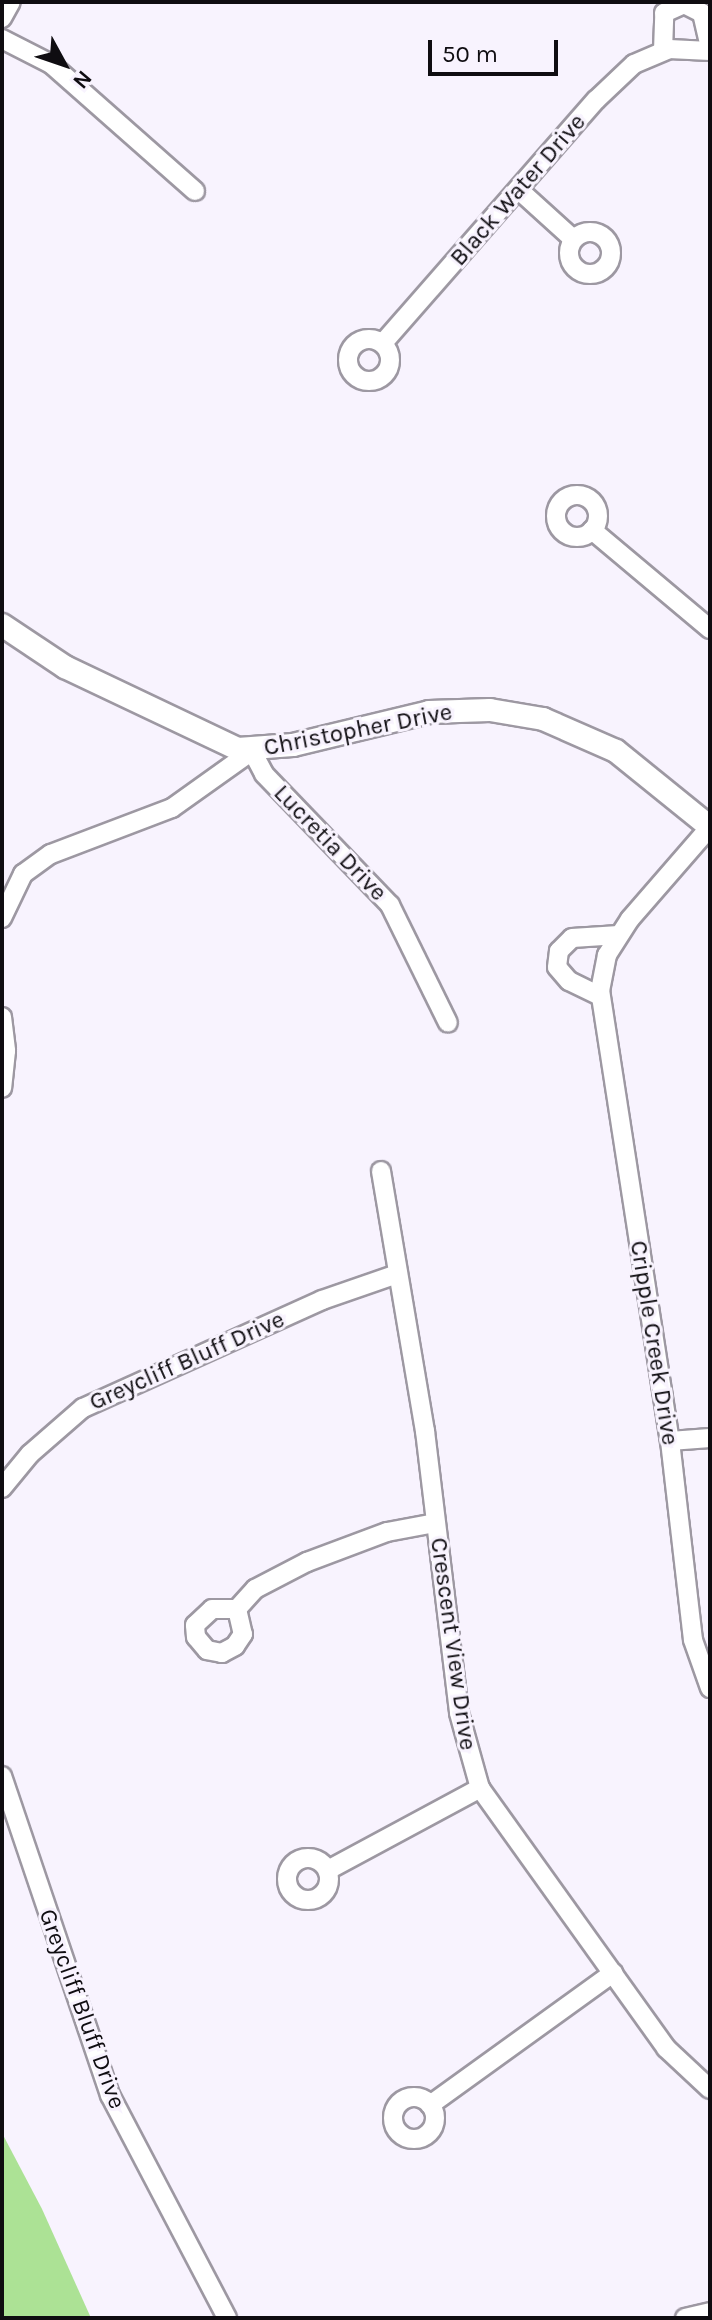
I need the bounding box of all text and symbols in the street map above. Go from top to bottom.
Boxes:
north arrow [24,24,104,104]
scale bar [432,24,562,74]
text: 50 m [442,40,498,68]
text: N [67,65,97,94]
street label: Black Water Drive [444,108,592,272]
street label: Christopher Drive [261,698,455,762]
street label: Lucretia Drive [267,779,393,907]
street label: Cripple Creek Drive [624,1239,684,1447]
street label: Greycliff Bluff Drive [85,1305,289,1417]
street label: Crescent View Drive [424,1536,482,1752]
street label: Greycliff Bluff Drive [32,1905,132,2113]

